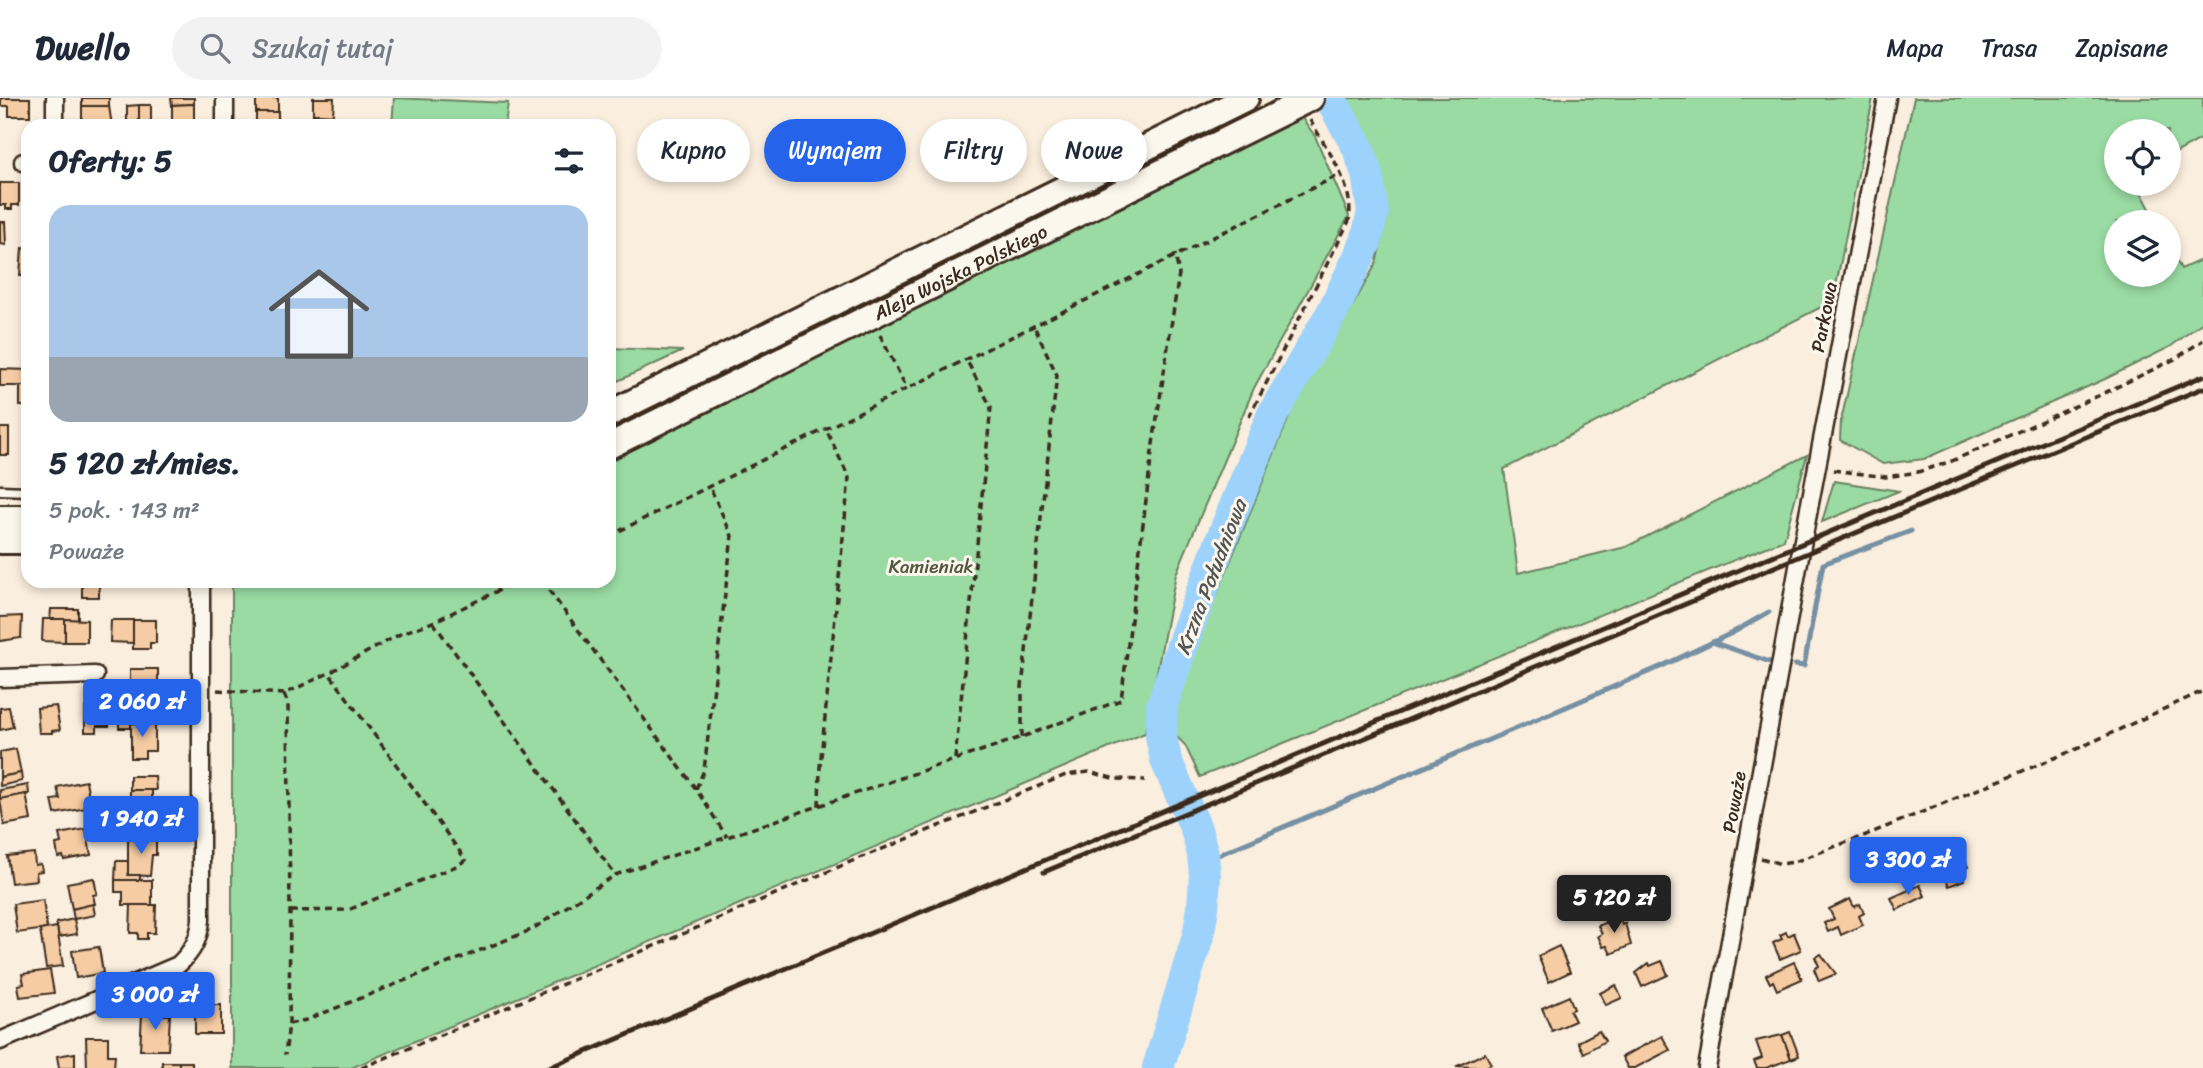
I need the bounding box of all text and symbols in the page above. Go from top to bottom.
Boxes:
search box [172,17,662,80]
text: Dwello [35,19,130,77]
text: Szukaj tutaj [252,25,393,71]
text: Mapa [1887,27,1943,69]
text: Trasa [1981,27,2037,69]
text: Zapisane [2075,27,2168,69]
icon: search [196,29,234,67]
chip: Kupno [637,119,750,182]
chip: Wynajem [764,119,906,182]
chip: Filtry [920,119,1027,182]
chip: Nowe [1041,119,1147,182]
map controls [2104,119,2181,287]
button: locate [2104,119,2181,196]
text: Oferty: 5 [49,134,172,188]
icon: filters [550,142,588,180]
button: layers [2104,210,2181,287]
street label: Aleja Wojska Polskiego [866,215,1053,330]
icon: home [256,251,382,377]
street label: Parkowa [1801,278,1847,355]
text: 5 120 zł/mies. [49,436,241,490]
text: 5 pok. · 143 m² [49,490,200,531]
water label: Krzna Południowa [1164,491,1259,660]
text: Poważe [49,531,124,572]
park label: Kamieniak [888,550,974,583]
pin: 2 060 zł [70,680,214,739]
text: 2 060 zł [99,681,185,722]
street label: Poważe [1712,769,1756,835]
pin: 1 940 zł [69,796,213,856]
text: 1 940 zł [99,798,183,839]
pin: 3 300 zł [1836,838,1980,897]
text: 3 300 zł [1866,839,1950,880]
pin: 5 120 zł [1542,876,1686,935]
text: 5 120 zł [1573,877,1655,918]
pin: 3 000 zł [83,972,227,1032]
text: 3 000 zł [112,974,198,1015]

